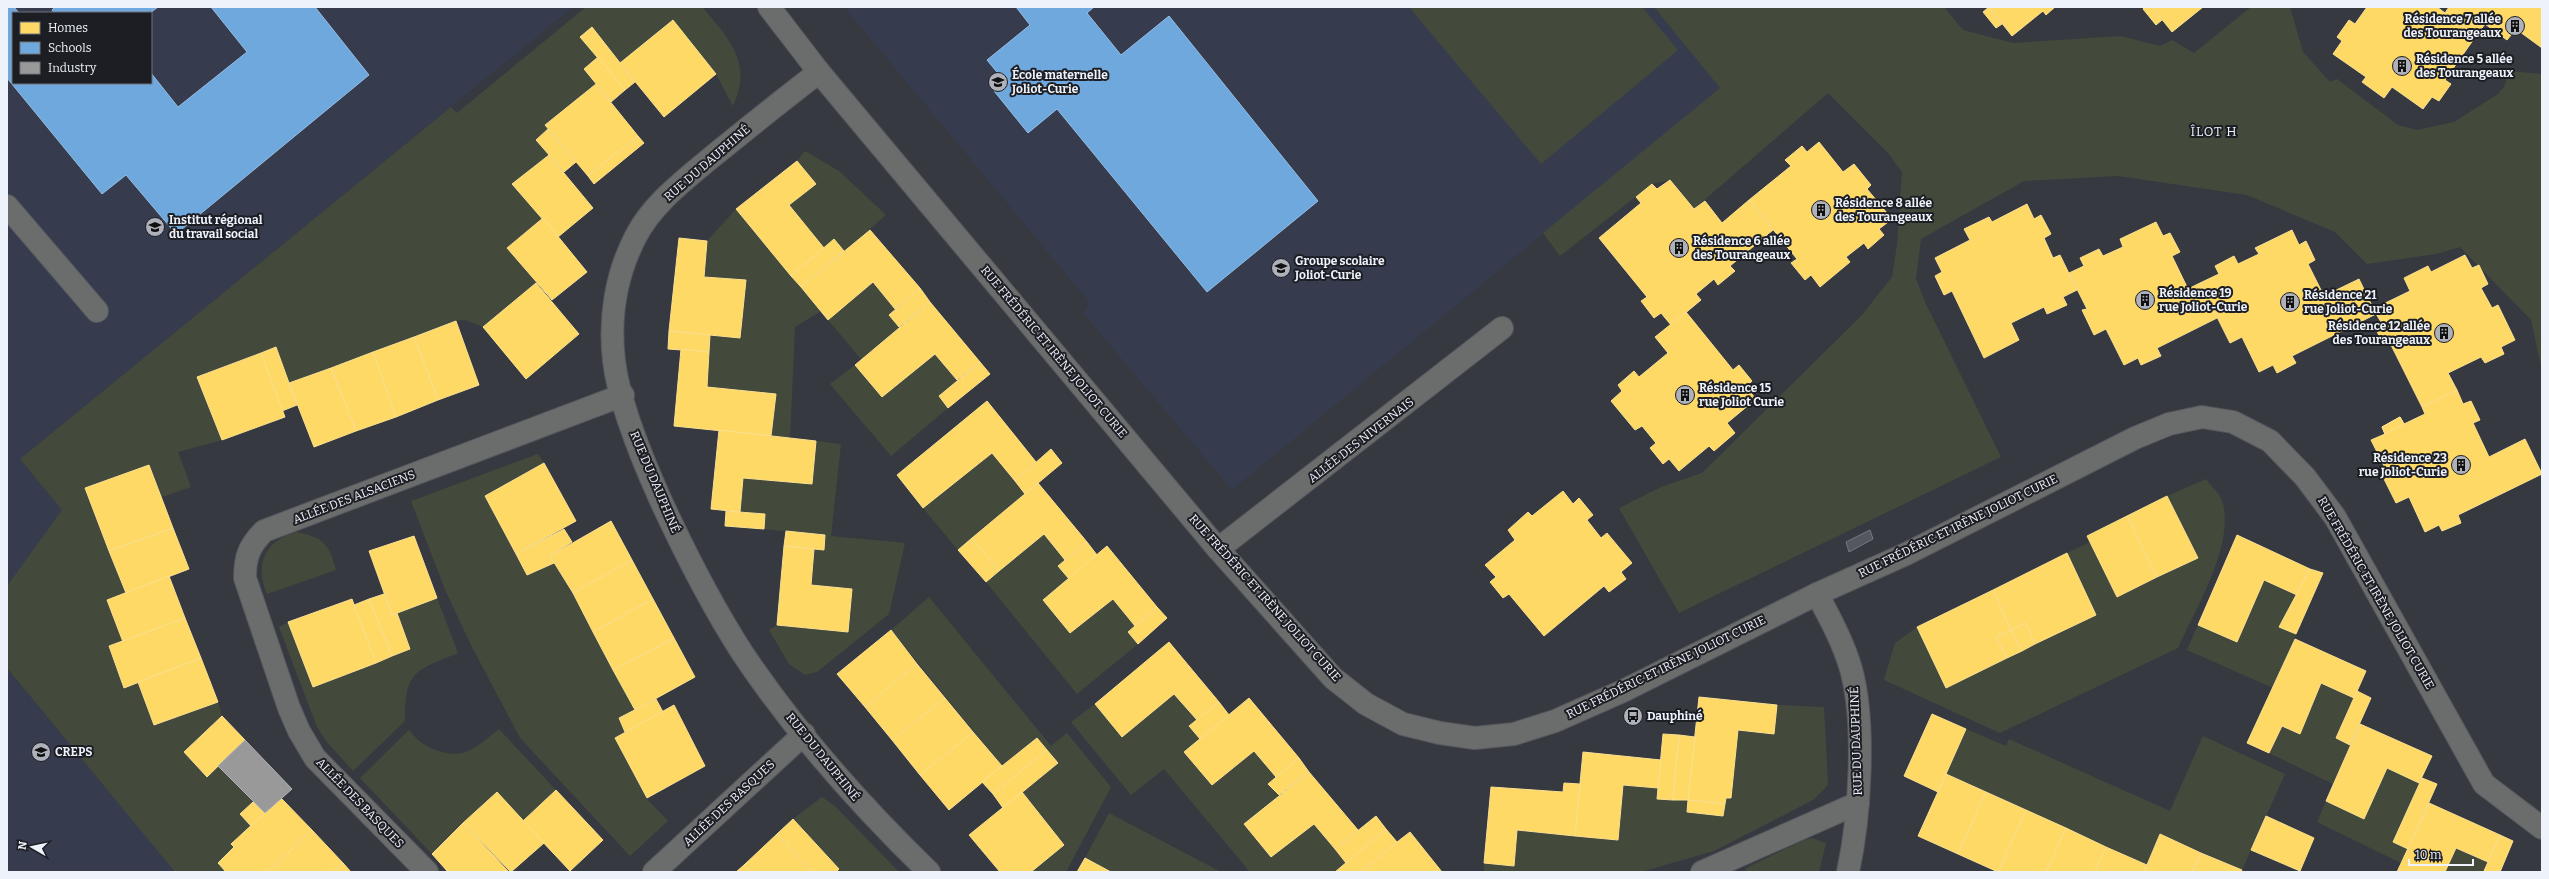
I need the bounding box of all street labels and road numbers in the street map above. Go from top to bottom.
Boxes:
street label: RUE DU DAUPHINÉ [661,121,753,204]
street label: RUE FRÉDÉRIC ET IRÈNE JOLIOT CURIE [978,263,1131,441]
street label: ALLÉE DES NIVERNAIS [1305,394,1416,485]
street label: RUE DU DAUPHINÉ [627,429,684,535]
street label: ALLÉE DES ALSACIENS [291,466,417,527]
street label: RUE FRÉDÉRIC ET IRÈNE JOLIOT CURIE [1856,471,2060,580]
street label: RUE FRÉDÉRIC ET IRÈNE JOLIOT CURIE [2315,494,2438,692]
street label: RUE FRÉDÉRIC ET IRÈNE JOLIOT CURIE [1186,511,1345,684]
street label: RUE FRÉDÉRIC ET IRÈNE JOLIOT CURIE [1564,612,1768,721]
street label: RUE DU DAUPHINÉ [1846,686,1865,796]
street label: RUE DU DAUPHINÉ [783,710,864,804]
street label: ALLÉE DES BASQUES [313,754,407,851]
street label: ALLÉE DES BASQUES [680,756,778,849]

